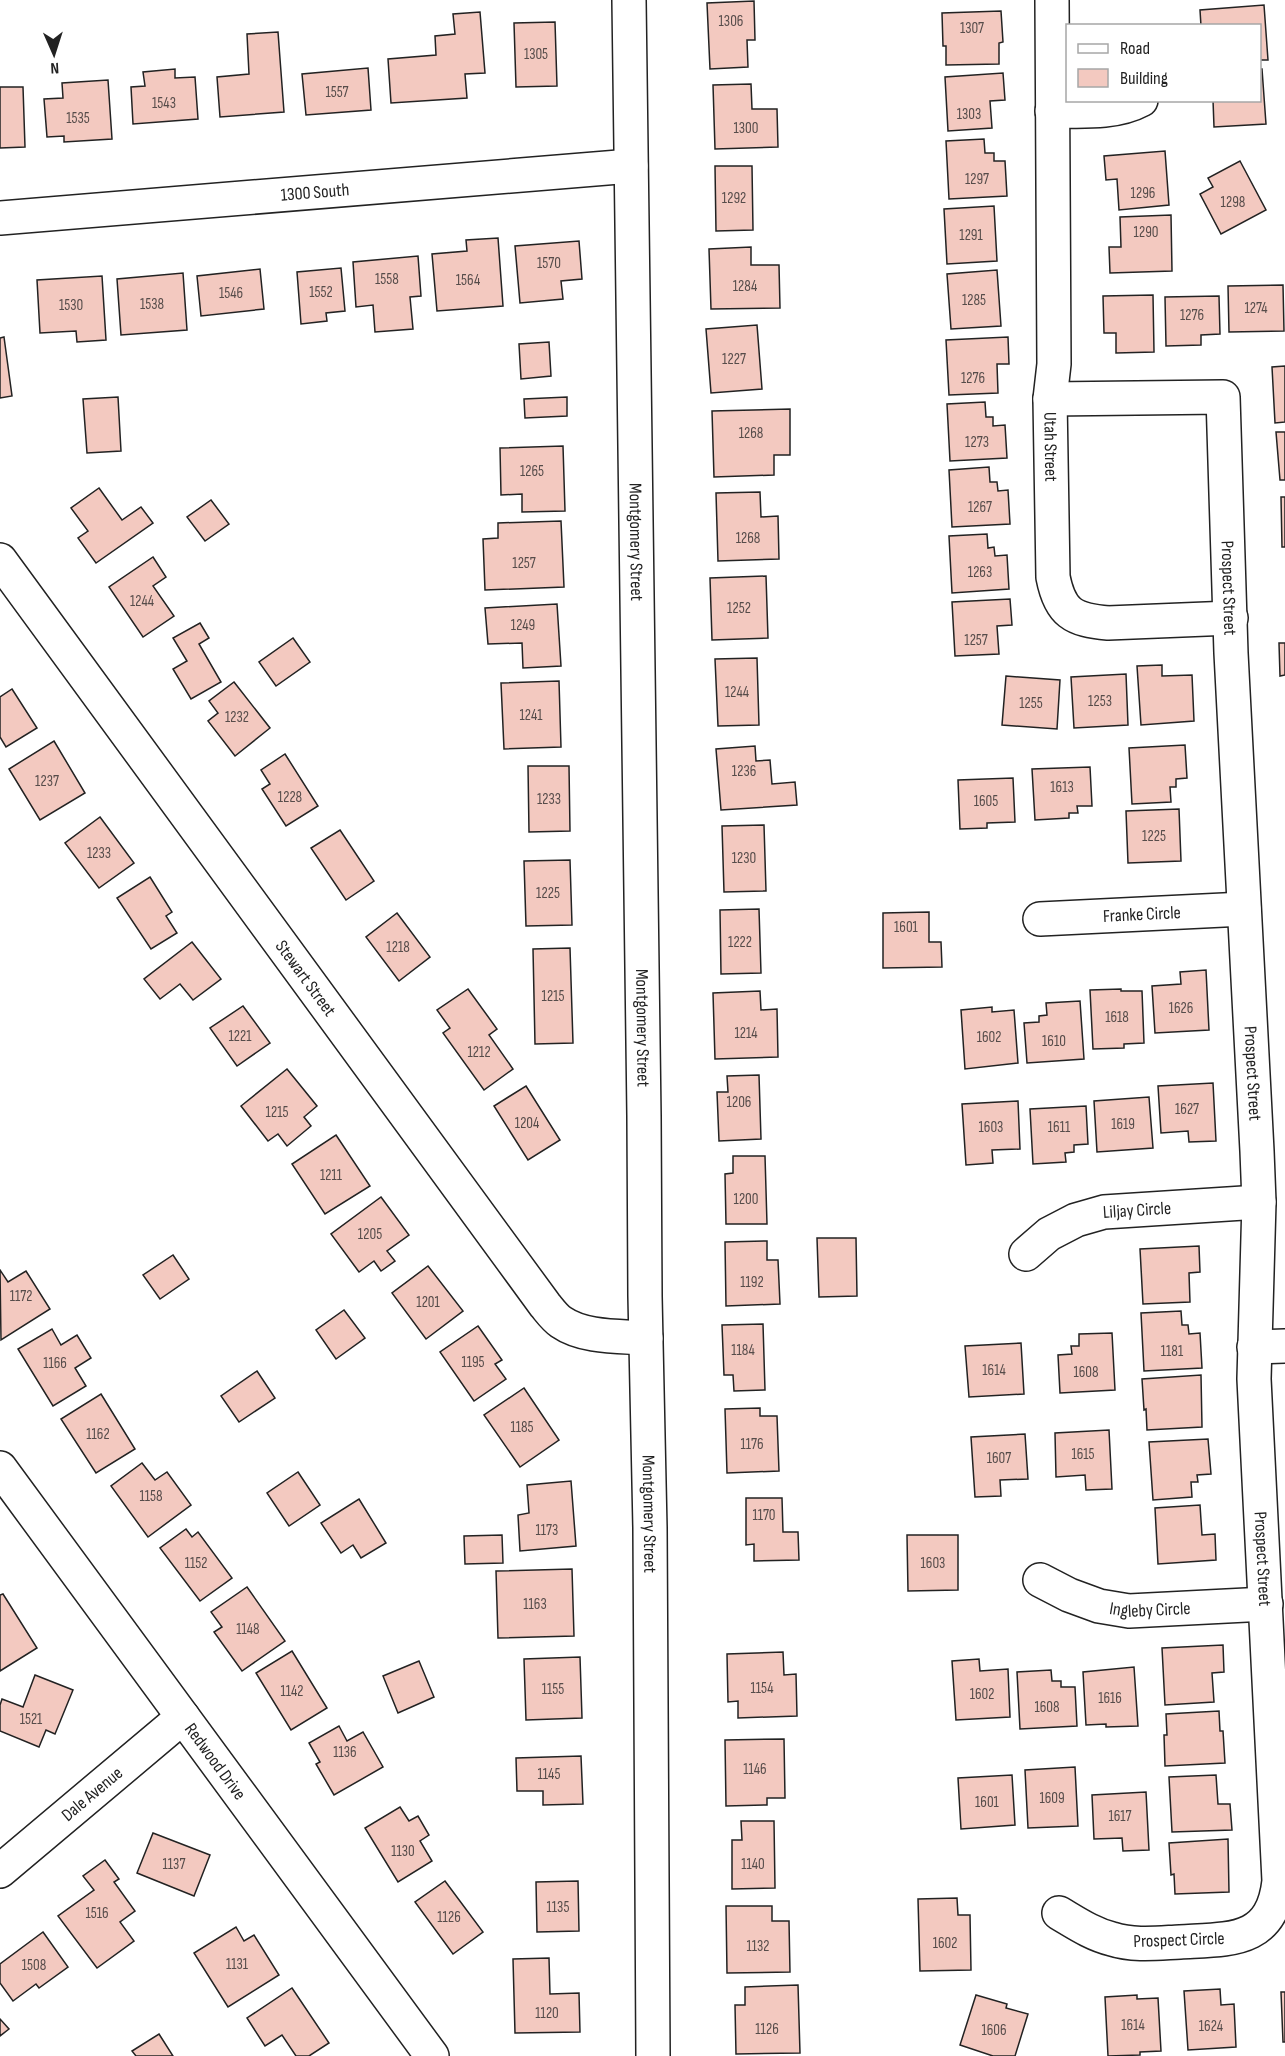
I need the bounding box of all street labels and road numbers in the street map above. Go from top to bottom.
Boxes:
street label: 1300 South [280,179,350,205]
street label: Utah Street [1040,412,1062,482]
street label: Montgomery Street [625,483,648,602]
street label: Prospect Street [1217,540,1241,636]
street label: Franke Circle [1102,902,1181,926]
street label: Stewart Street [271,936,341,1021]
street label: Montgomery Street [632,969,654,1088]
street label: Prospect Street [1240,1025,1266,1122]
street label: Liljay Circle [1102,1197,1172,1223]
street label: Montgomery Street [638,1455,661,1573]
street label: Prospect Street [1250,1511,1276,1607]
street label: Ingleby Circle [1108,1597,1191,1622]
street label: Redwood Drive [180,1719,251,1804]
street label: Dale Avenue [57,1762,127,1825]
street label: Prospect Circle [1133,1928,1225,1952]

